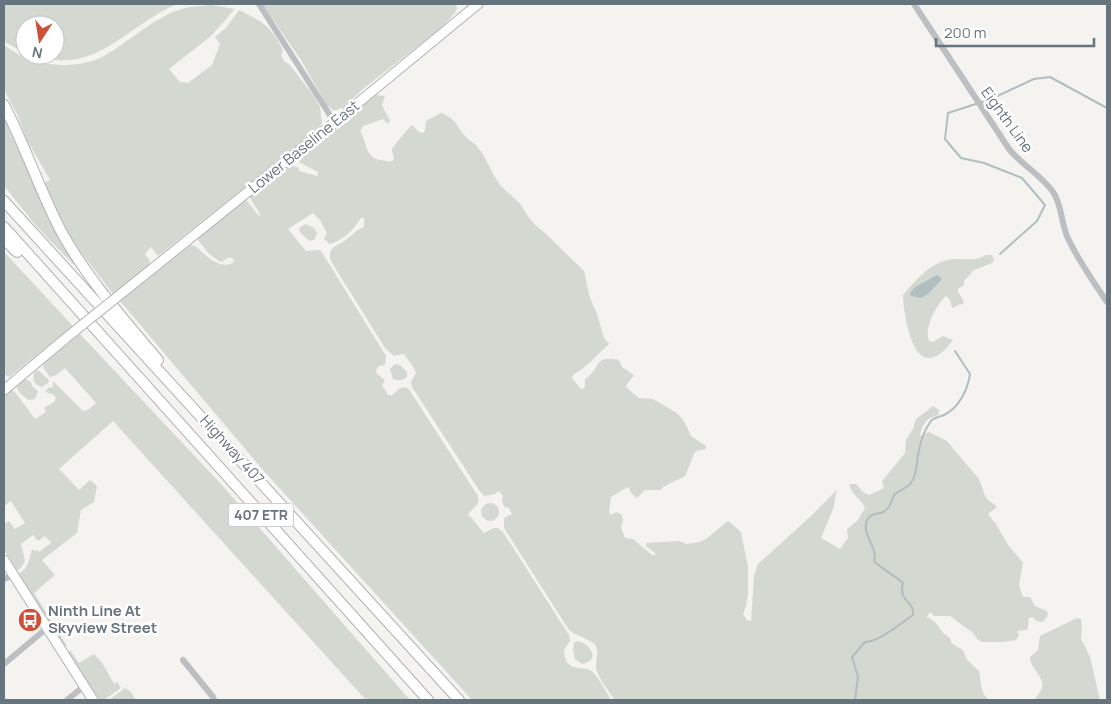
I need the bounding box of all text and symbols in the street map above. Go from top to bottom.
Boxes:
north arrow [15,15,65,65]
scale bar [936,15,1094,47]
text: 200 m [944,22,987,43]
text: N [30,43,44,64]
street label: Eighth Line [976,83,1039,157]
street label: Lower Baseline East [244,95,364,198]
street label: Highway 407 [195,410,269,489]
road number: 407 ETR [228,504,294,526]
place label: Ninth Line At Skyview Street [48,600,157,638]
bus stop icon: Ninth Line At Skyview Street [17,607,43,633]

